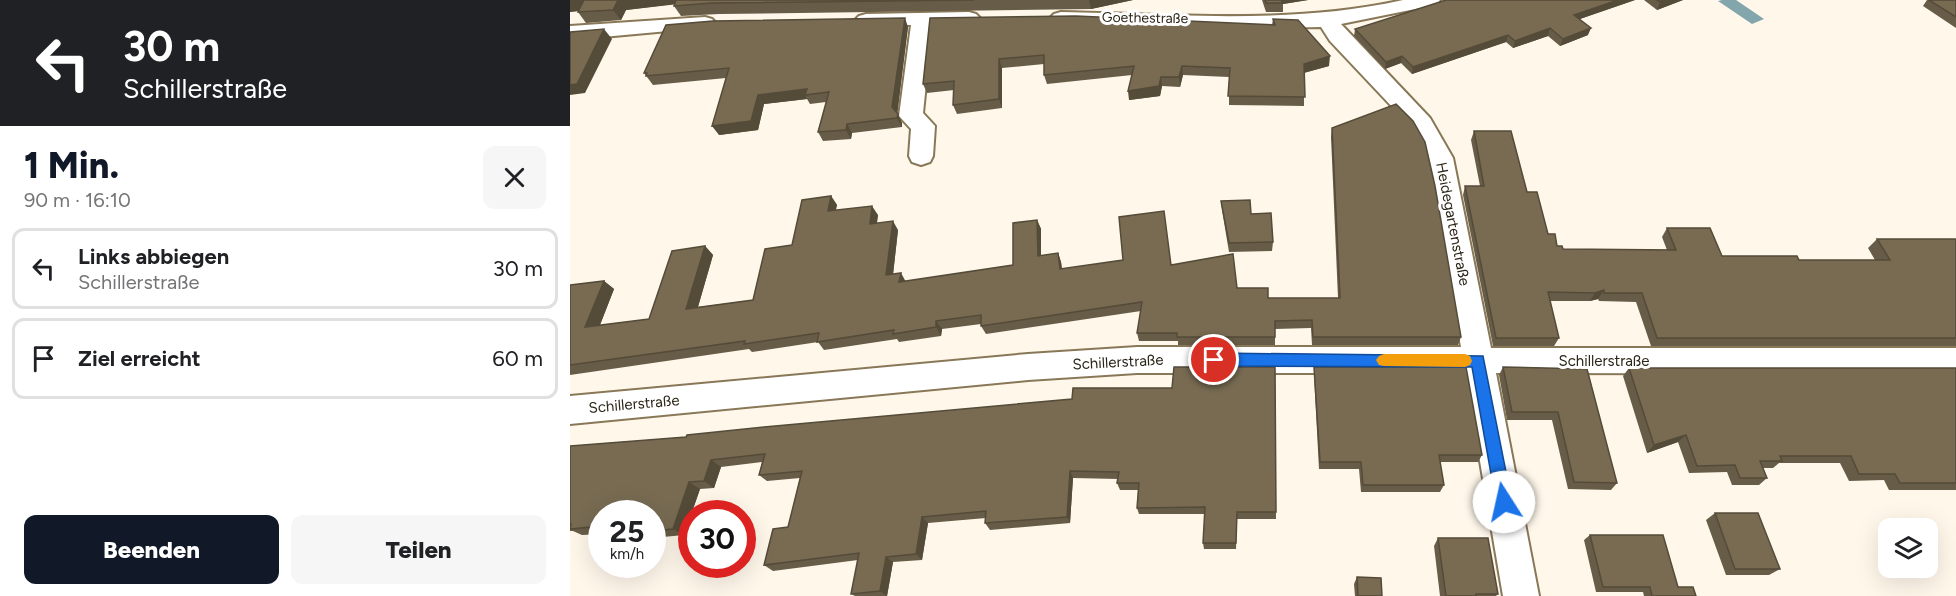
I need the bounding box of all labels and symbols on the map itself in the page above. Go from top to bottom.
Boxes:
street label: Goethestraße [1102,9,1189,27]
street label: Heidegartenstraße [1432,161,1474,287]
pin [1188,334,1239,385]
street label: Schillerstraße [1072,351,1164,373]
street label: Schillerstraße [1558,352,1650,370]
street label: Schillerstraße [588,391,680,417]
position arrow [1472,470,1536,534]
speed limit sign: 30 [678,500,756,578]

